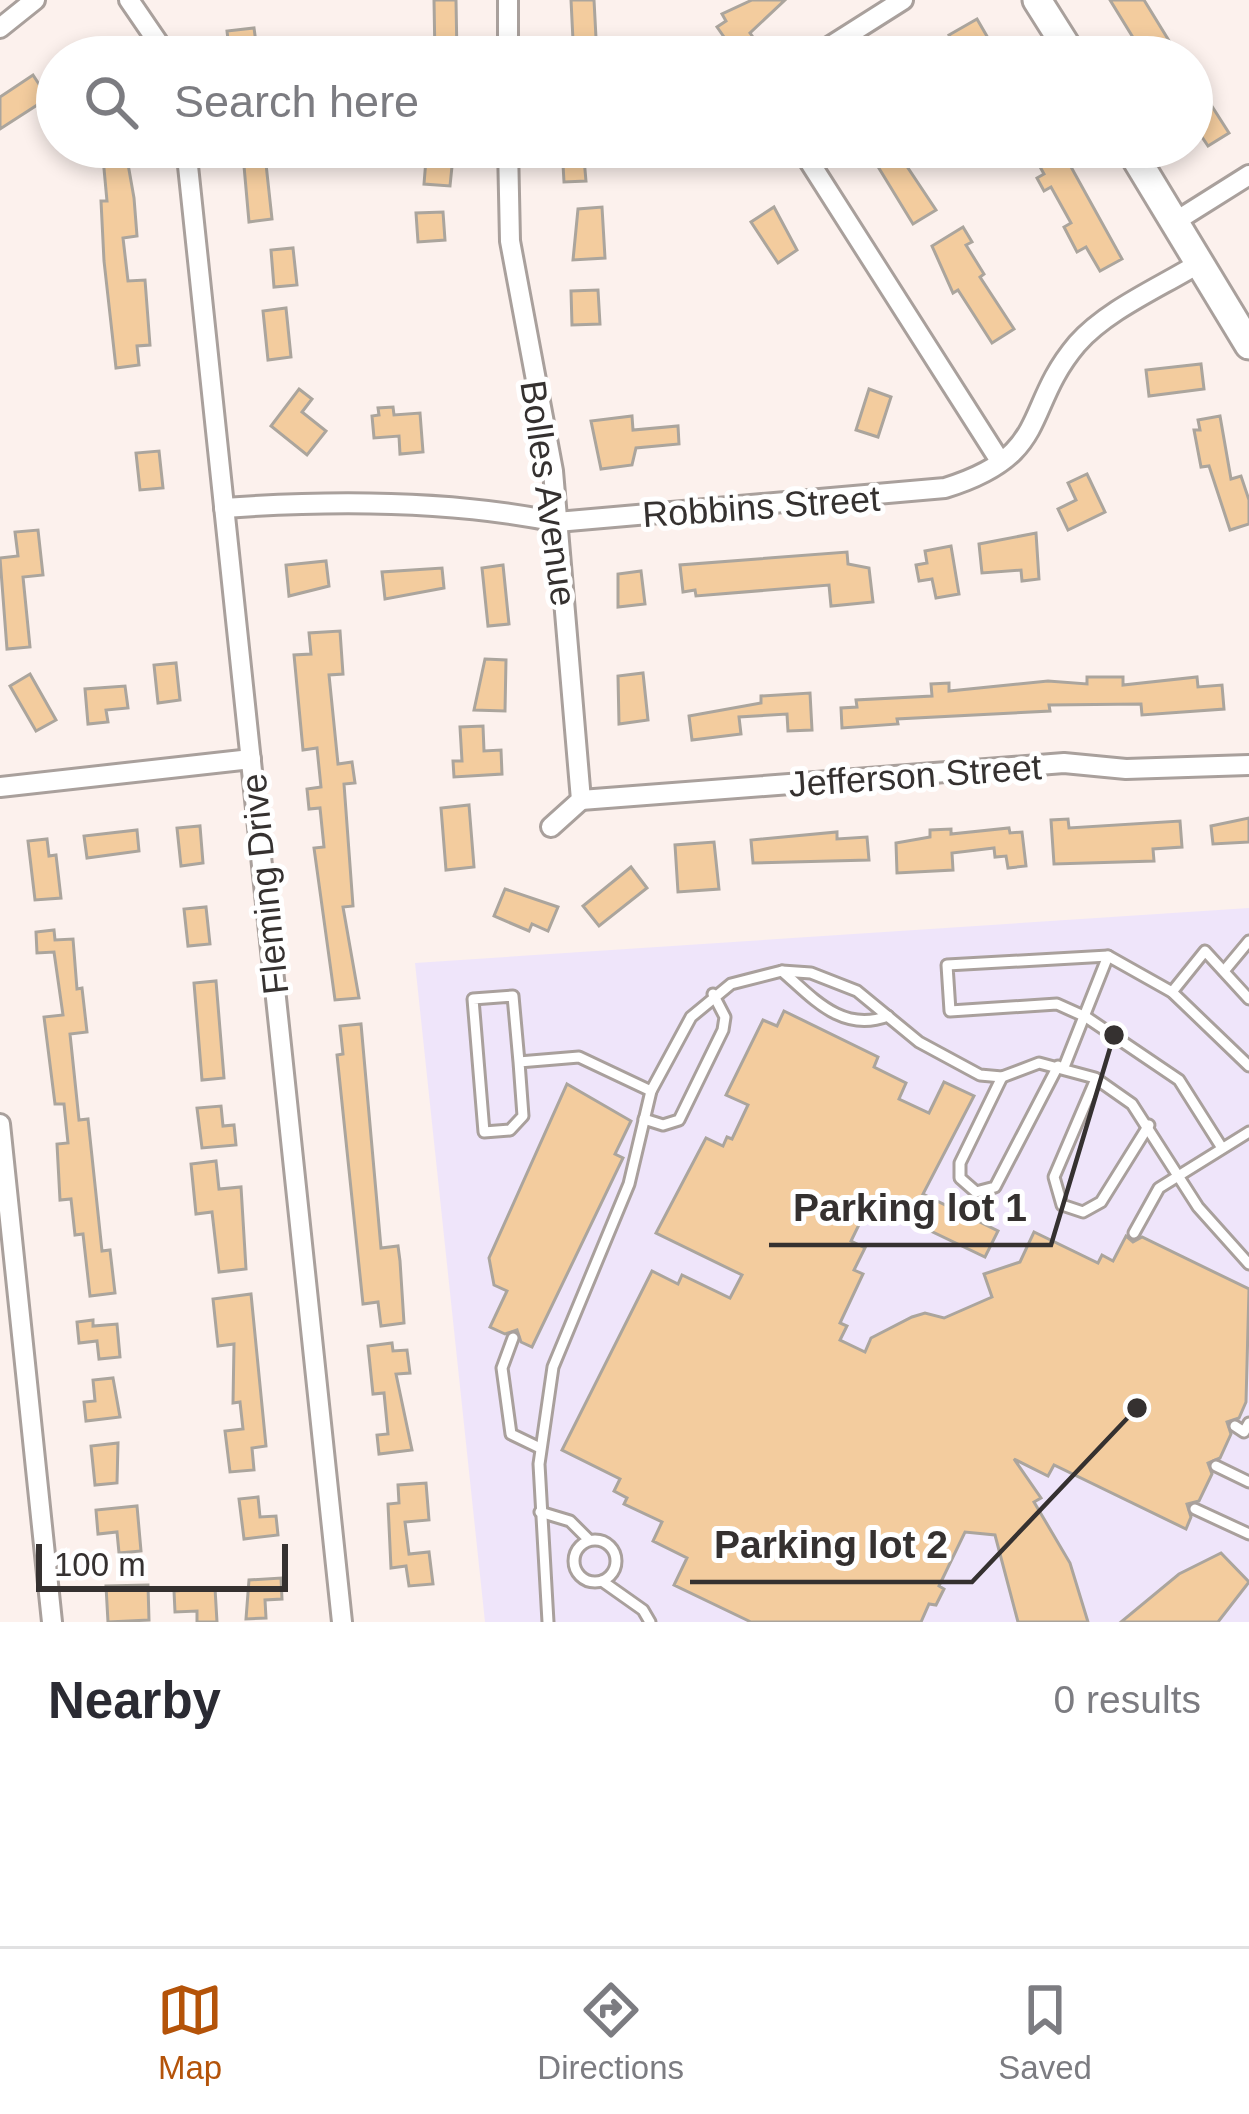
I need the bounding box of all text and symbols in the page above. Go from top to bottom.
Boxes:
search box [36,36,1213,168]
icon: search [78,69,144,135]
text: Search here [174,76,419,127]
street label: Bolles Avenue [512,378,585,609]
street label: Robbins Street [641,478,881,535]
street label: Jefferson Street [787,746,1043,805]
street label: Fleming Drive [233,771,296,997]
callout: Parking lot 1 [769,1170,1051,1245]
text: Parking lot 1 [793,1186,1027,1229]
callout: Parking lot 2 [690,1507,972,1582]
text: Parking lot 2 [714,1523,948,1566]
scale bar [36,1538,288,1591]
text: 100 m [54,1546,146,1583]
text: Nearby [48,1672,221,1729]
text: 0 results [1054,1678,1201,1721]
tab: Map [157,1977,223,2087]
tab: Directions [537,1977,684,2087]
tab: Saved [998,1977,1092,2087]

